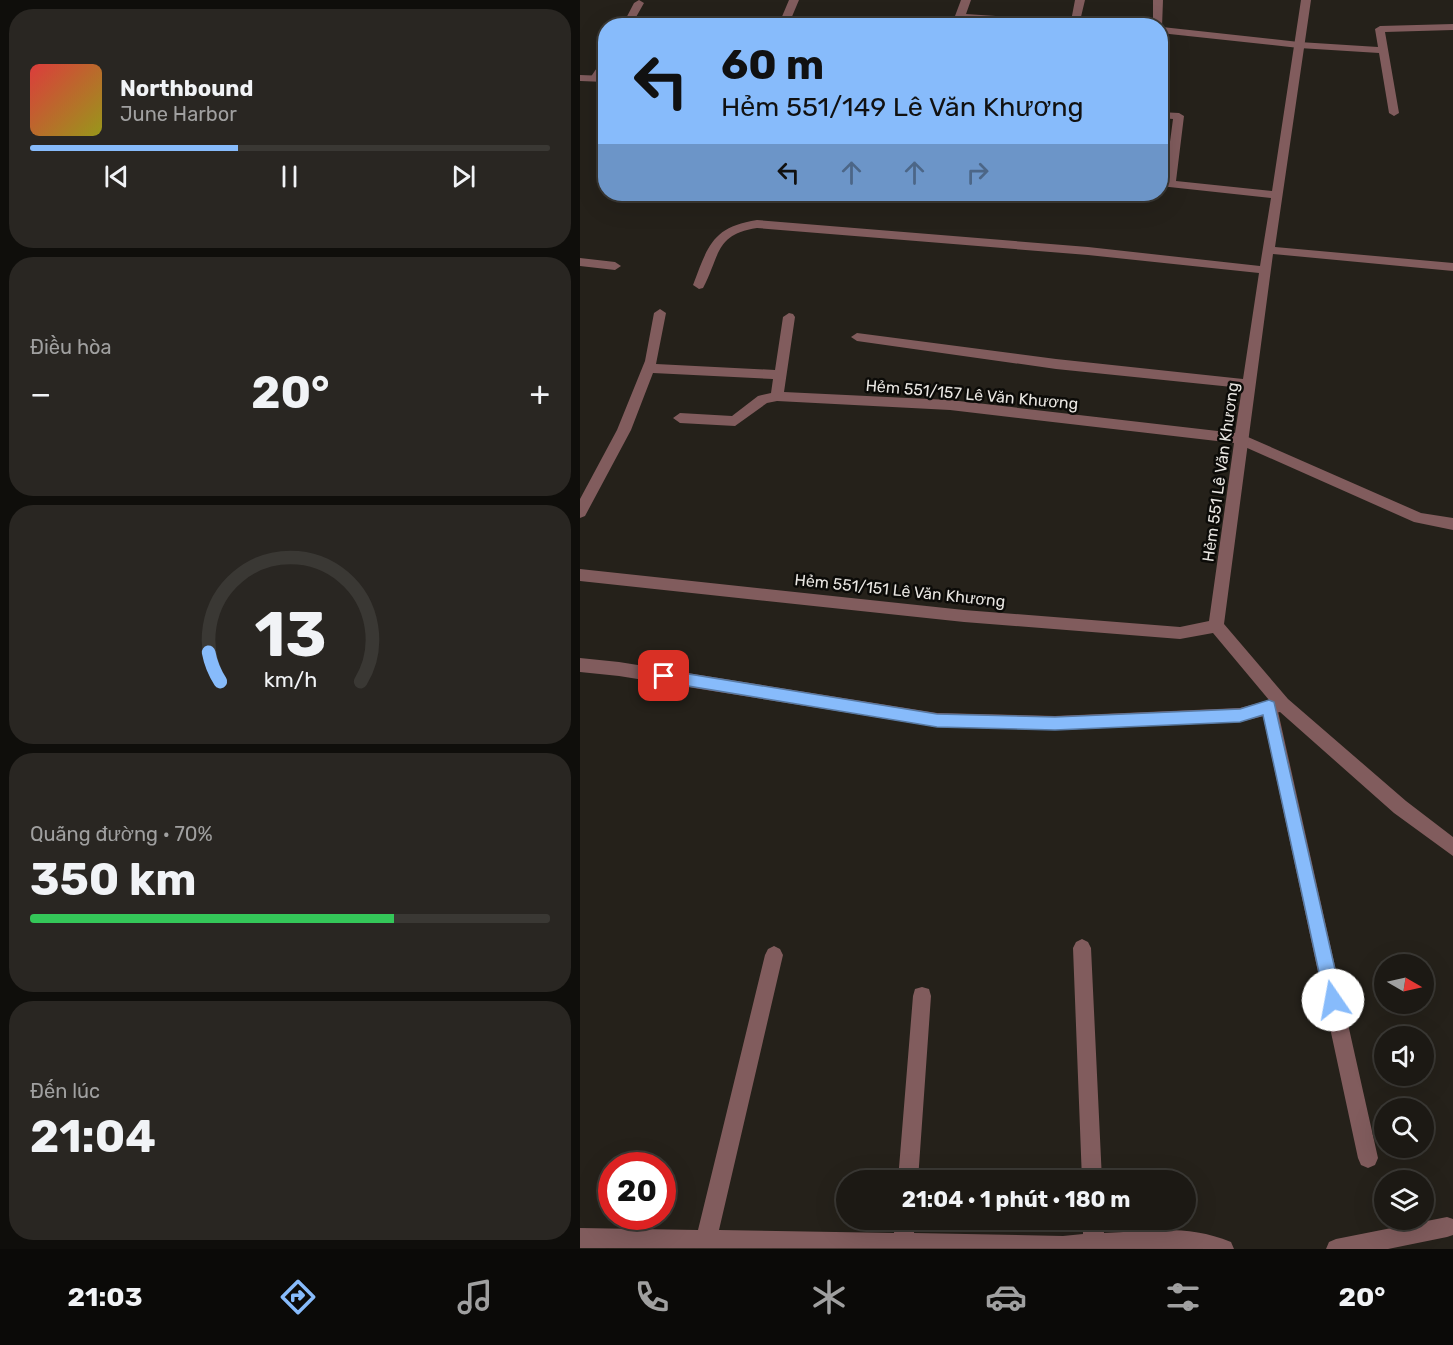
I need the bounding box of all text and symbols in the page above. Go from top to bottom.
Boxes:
text: 60 m [721,40,824,90]
icon: left [622,42,700,120]
text: Northbound [120,75,253,102]
text: Hẻm 551/149 Lê Văn Khương [721,91,1084,123]
text: June Harbor [120,102,237,126]
icon: left [772,156,805,189]
icon: ahead [835,156,868,189]
icon: ahead [898,156,931,189]
icon: right [961,156,994,189]
icon: previous [100,160,133,193]
icon: pause [273,160,306,193]
icon: next [447,160,480,193]
text: Điều hòa [30,335,112,359]
text: 20° [251,366,330,419]
text: − [30,374,51,413]
text: + [529,374,550,413]
street label: Hẻm 551/157 Lê Văn Khương [865,376,1079,413]
street label: Hẻm 551 Lê Văn Khương [1198,381,1243,563]
street label: Hẻm 551/151 Lê Văn Khương [794,570,1006,611]
text: 13 [254,598,326,672]
pin [638,650,689,701]
icon: arrive [647,659,680,692]
text: km/h [263,667,317,692]
text: Quãng đường · 70% [30,822,213,846]
text: 350 km [30,853,196,906]
north arrow [1374,954,1434,1014]
map controls [1374,954,1434,1230]
position arrow [1301,968,1365,1032]
button: sound [1374,1026,1434,1086]
text: Đến lúc [30,1079,100,1103]
button: search [1374,1098,1434,1158]
text: 21:04 [30,1110,156,1163]
speed limit sign: 20 [598,1152,676,1230]
button: layers [1374,1170,1434,1230]
text: 21:04 · 1 phút · 180 m [902,1186,1130,1213]
icon: directions [277,1276,319,1318]
icon: music [454,1276,496,1318]
icon: phone [631,1276,673,1318]
icon: climate [808,1276,850,1318]
icon: car [985,1276,1027,1318]
icon: filters [1162,1276,1204,1318]
text: 21:03 [67,1281,142,1313]
text: 20° [1338,1281,1385,1313]

